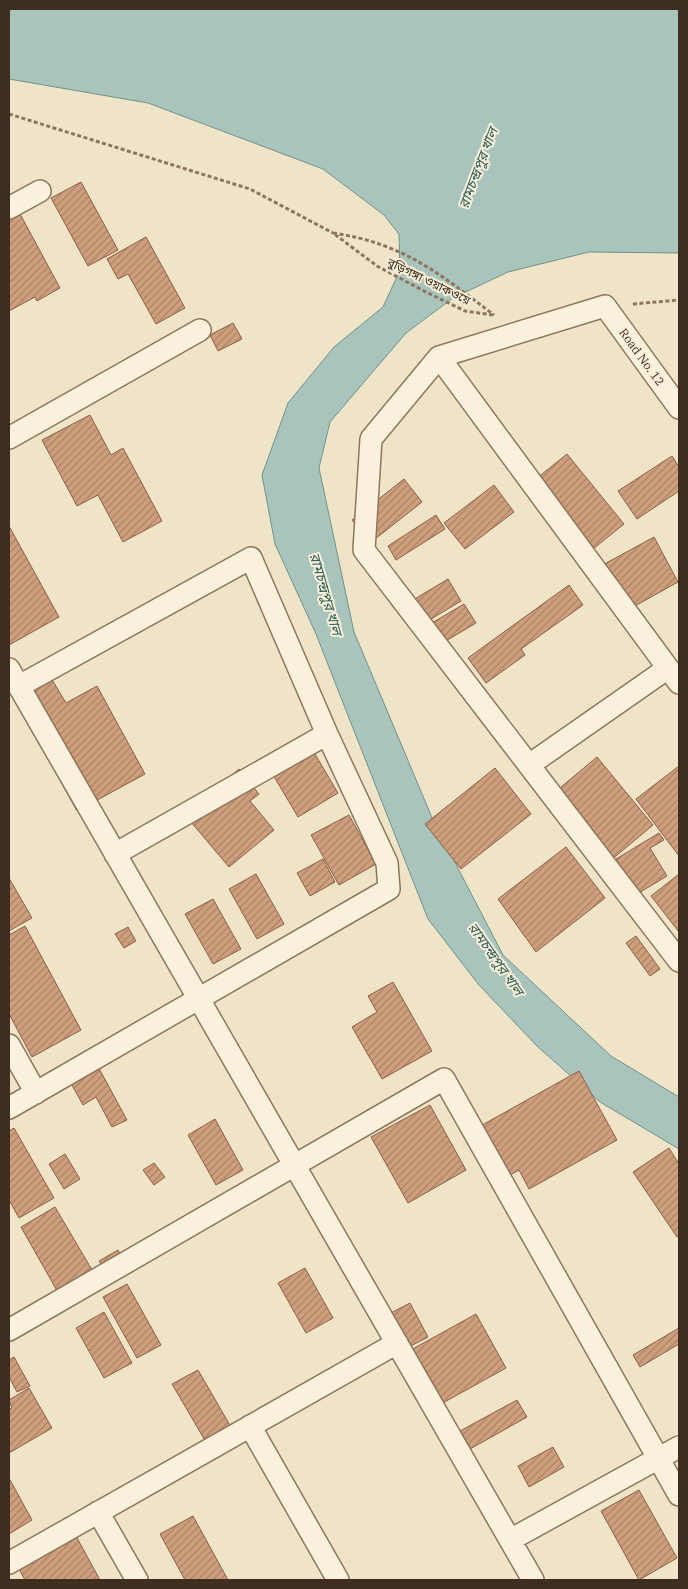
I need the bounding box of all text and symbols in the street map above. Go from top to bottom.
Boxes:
water label: রামচন্দ্রপুর খাল [454,123,503,211]
street label: বুড়িগঙ্গা ওয়াকওয়ে [384,254,474,309]
street label: Road No. 12 [616,325,668,389]
water label: রামচন্দ্রপুর খাল [306,551,347,640]
water label: রামচন্দ্রপুর খাল [464,919,529,1001]

